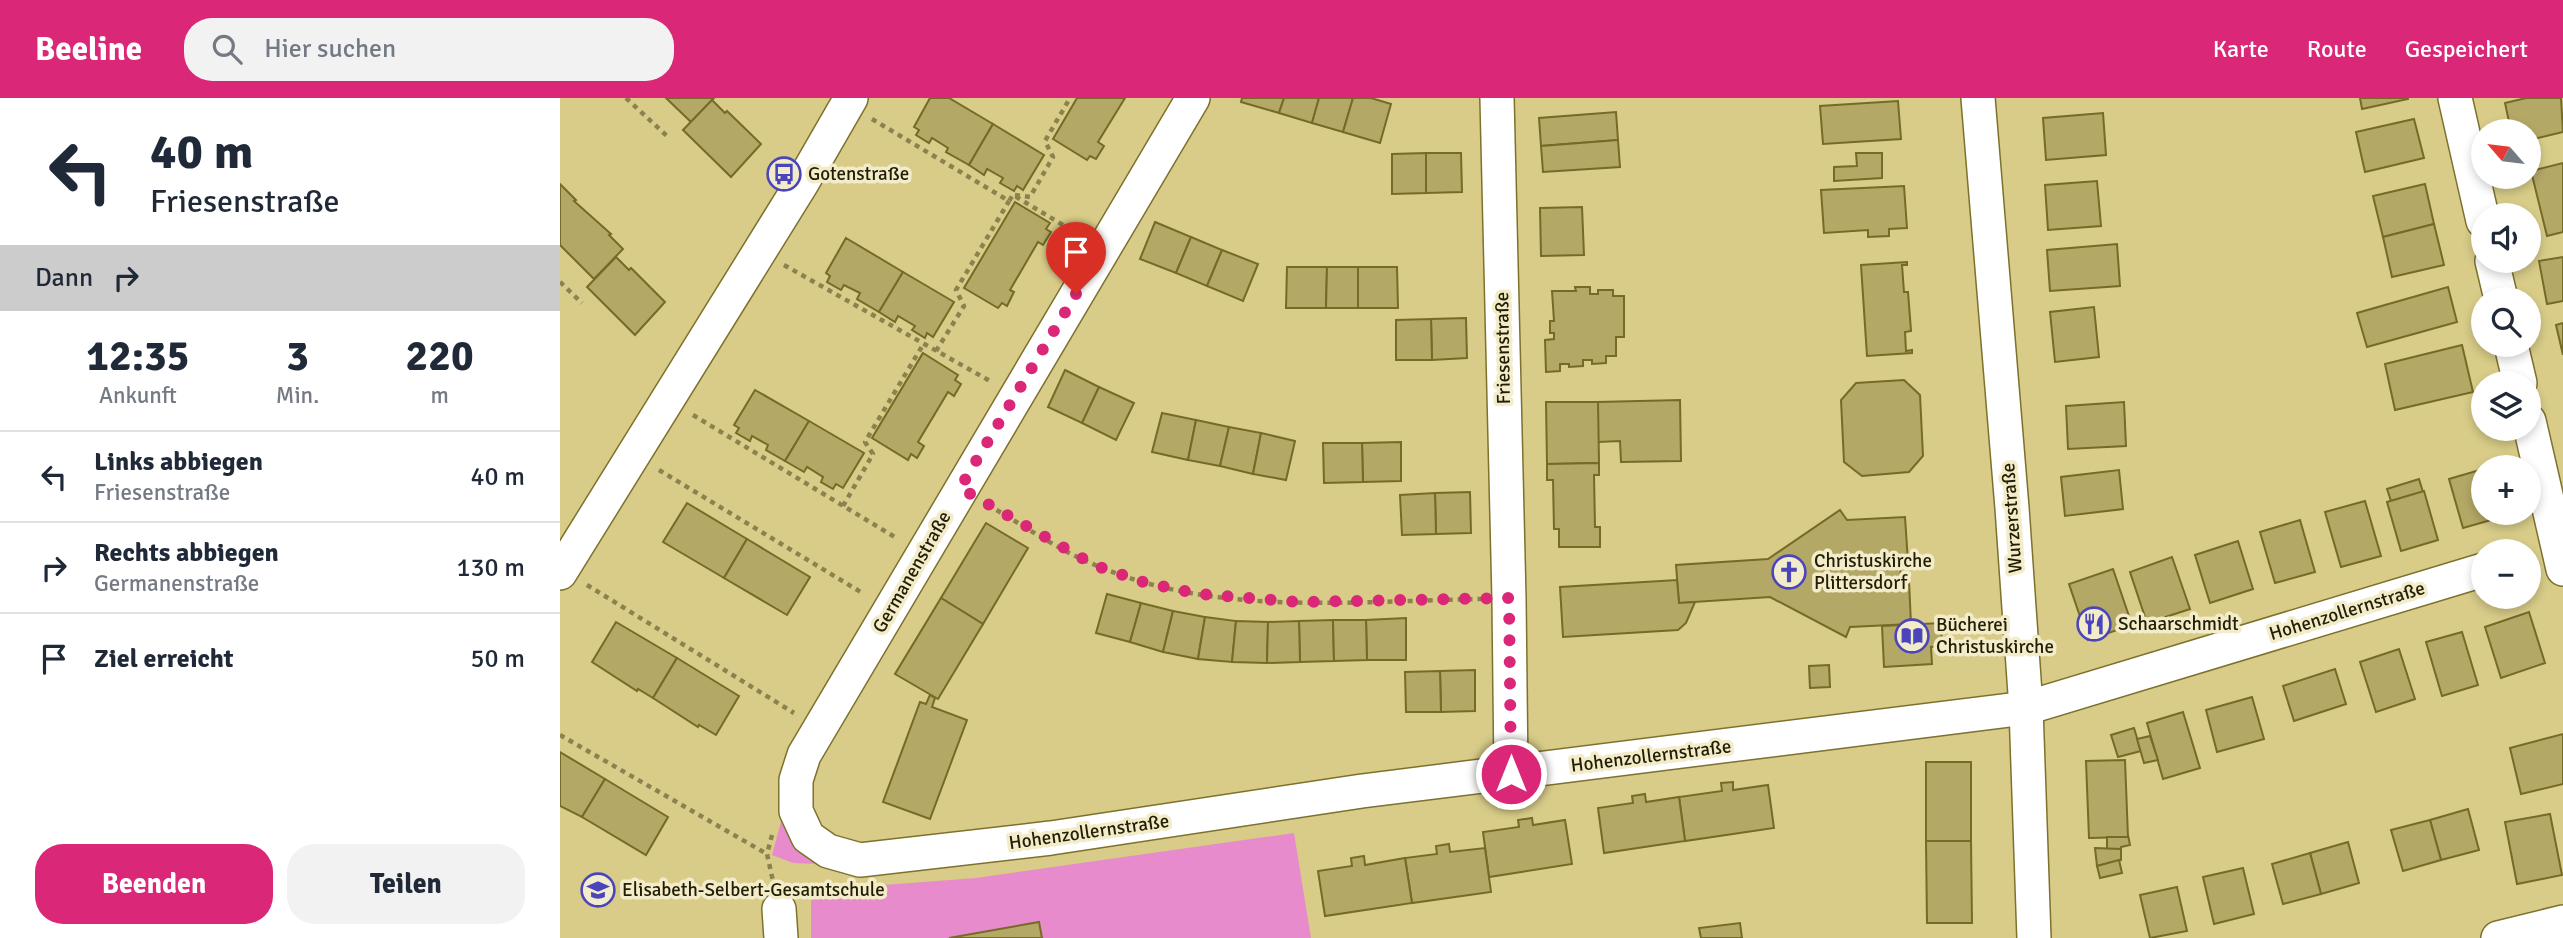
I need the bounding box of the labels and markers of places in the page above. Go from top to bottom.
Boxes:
bus stop icon: Gotenstraße [765,155,803,193]
place label: Gotenstraße [808,162,909,186]
pin [1046,222,1106,294]
place label: Christuskirche Plittersdorf [1814,549,1932,595]
church icon: Christuskirche Plittersdorf [1770,553,1808,591]
restaurant icon: Schaarschmidt [2075,605,2113,643]
place label: Schaarschmidt [2118,612,2239,636]
place label: Bücherei Christuskirche [1936,613,2054,659]
library icon: Bücherei Christuskirche [1893,617,1931,655]
school or university icon: Elisabeth-Selbert-Gesamtschule [579,871,617,909]
place label: Elisabeth-Selbert-Gesamtschule [622,878,885,902]

